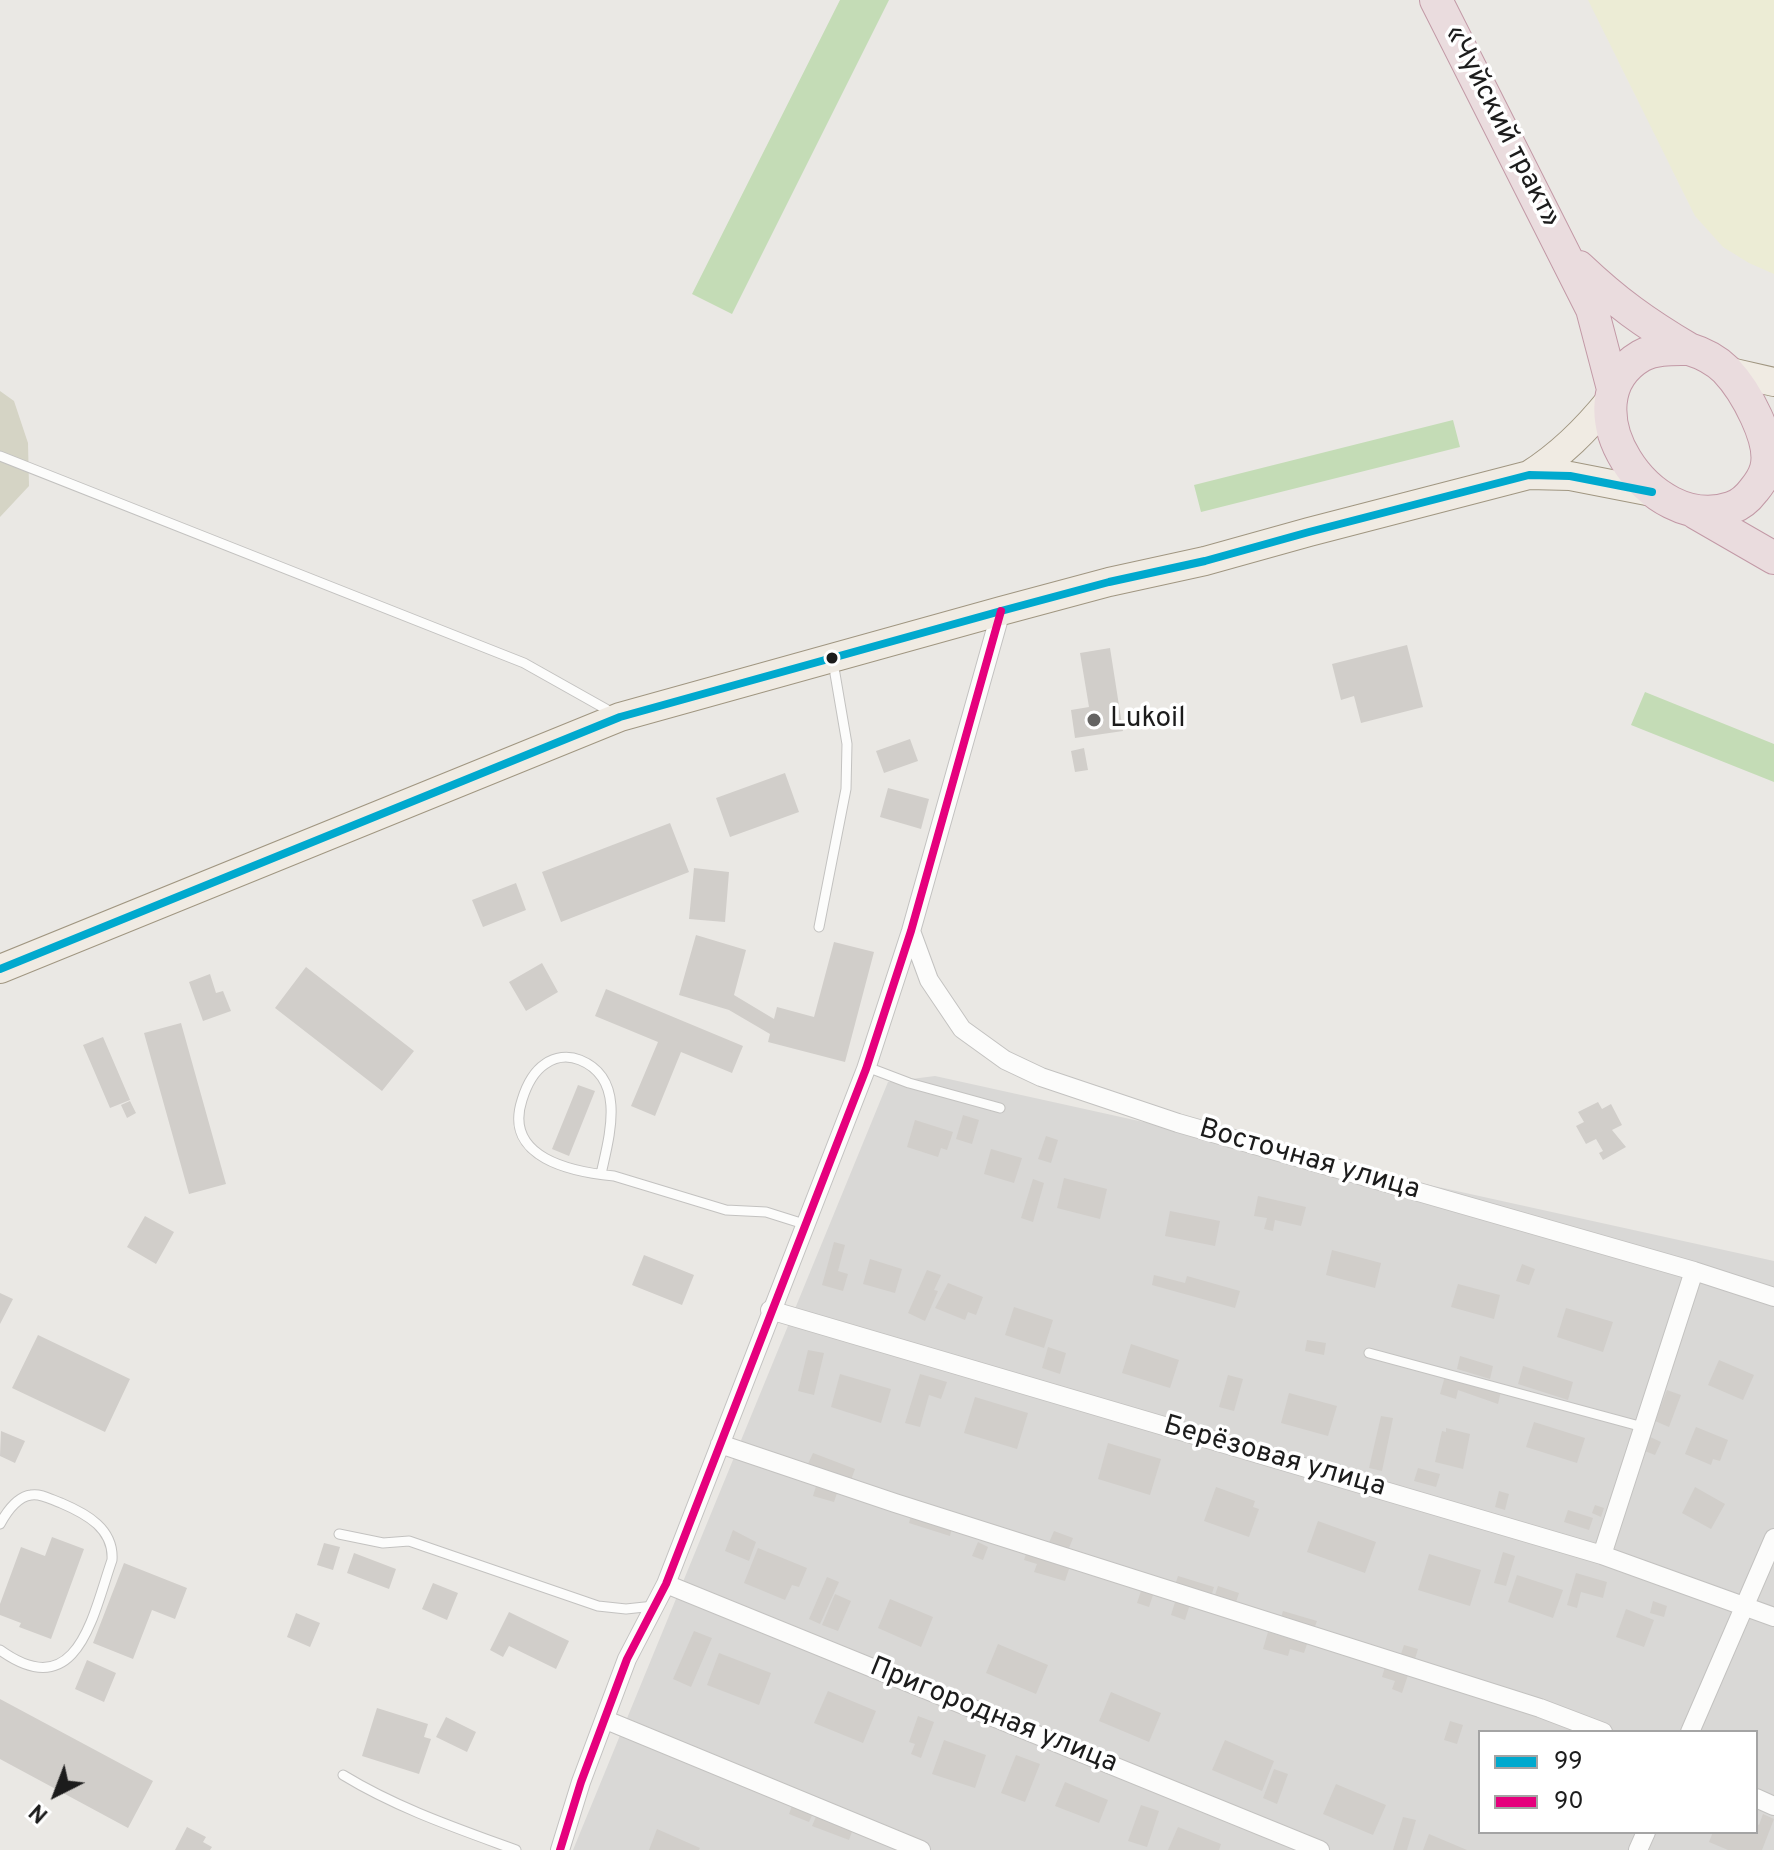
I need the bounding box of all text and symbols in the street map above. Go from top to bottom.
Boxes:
street label: «Чуйский тракт» [1436,21,1566,233]
unlabelled marker [824,650,840,666]
place label: Lukoil [1110,703,1186,737]
marker: Lukoil [1085,711,1103,729]
street label: Восточная улица [1195,1113,1423,1209]
street label: Берёзовая улица [1159,1410,1389,1506]
street label: Пригородная улица [864,1652,1122,1782]
legend [1478,1730,1758,1834]
text: 99 [1554,1747,1583,1777]
north arrow [16,1754,96,1834]
text: 90 [1554,1787,1584,1817]
text: N [25,1797,55,1828]

